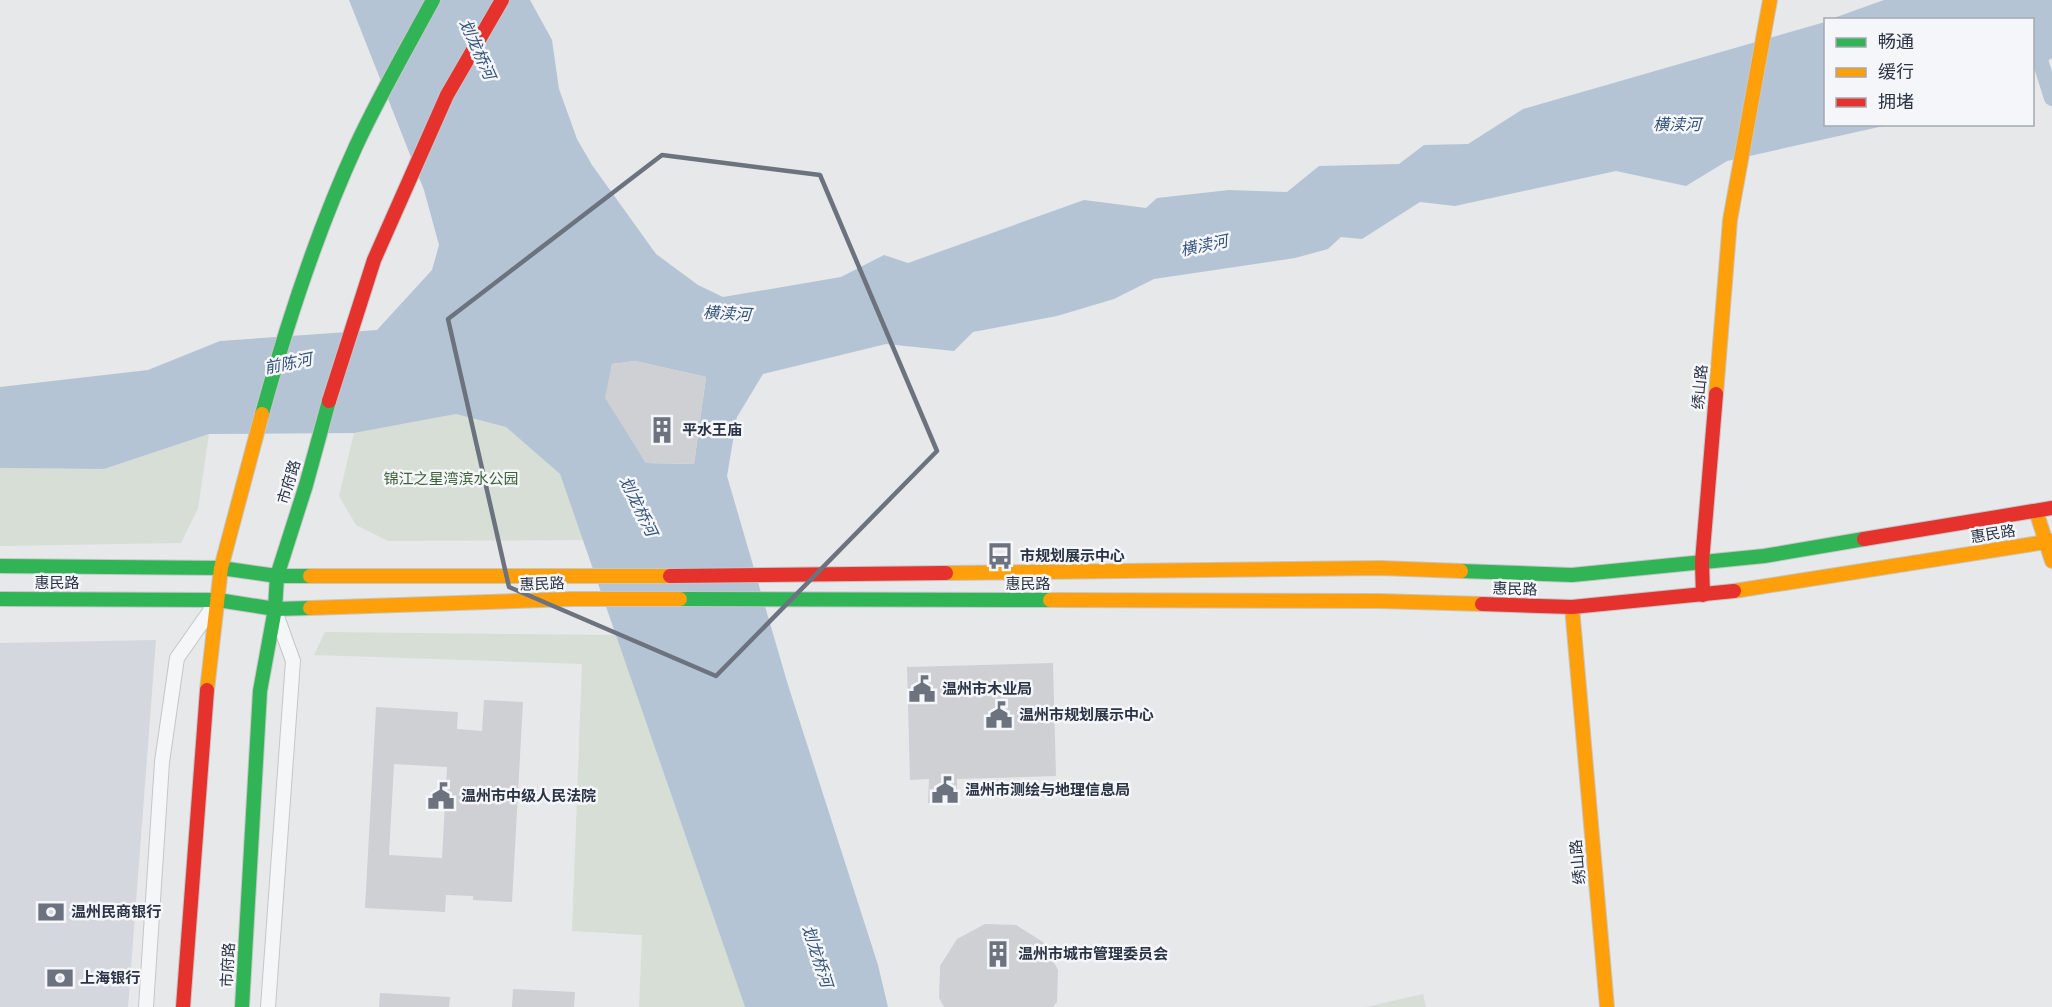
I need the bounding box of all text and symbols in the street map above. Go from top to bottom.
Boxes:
water label: 划龙桥河 [454,16,501,86]
legend [1824,18,2034,126]
text: 畅通 [1878,30,1914,55]
text: 缓行 [1878,60,1914,85]
text: 拥堵 [1878,90,1914,115]
water label: 横渎河 [1653,114,1704,136]
water label: 横渎河 [1178,230,1233,262]
water label: 横渎河 [702,302,754,326]
water label: 前陈河 [263,348,317,379]
street label: 绣山路 [1688,364,1713,410]
building icon: 平水王庙 [647,415,677,445]
place label: 平水王庙 [682,420,742,441]
street label: 市府路 [273,458,306,507]
park label: 锦江之星湾滨水公园 [383,469,519,490]
water label: 划龙桥河 [614,473,663,543]
street label: 惠民路 [1969,521,2017,548]
bus stop icon: 市规划展示中心 [985,541,1015,571]
place label: 市规划展示中心 [1020,546,1125,567]
street label: 惠民路 [34,573,80,594]
street label: 惠民路 [519,573,565,596]
street label: 惠民路 [1005,574,1051,595]
street label: 惠民路 [1492,578,1538,601]
public building icon: 温州市木业局 [907,674,937,704]
place label: 温州市木业局 [942,679,1032,700]
public building icon: 温州市规划展示中心 [984,700,1014,730]
place label: 温州市规划展示中心 [1019,705,1154,726]
public building icon: 温州市测绘与地理信息局 [930,775,960,805]
place label: 温州市测绘与地理信息局 [965,780,1130,801]
public building icon: 温州市中级人民法院 [426,781,456,811]
place label: 温州市中级人民法院 [461,786,596,807]
street label: 绣山路 [1566,839,1591,885]
bank icon: 温州民商银行 [36,897,66,927]
place label: 温州民商银行 [71,902,161,923]
water label: 划龙桥河 [797,922,838,993]
building icon: 温州市城市管理委员会 [983,939,1013,969]
street label: 市府路 [217,942,240,988]
place label: 温州市城市管理委员会 [1018,944,1168,965]
bank icon: 上海银行 [45,963,75,993]
place label: 上海银行 [80,968,140,989]

